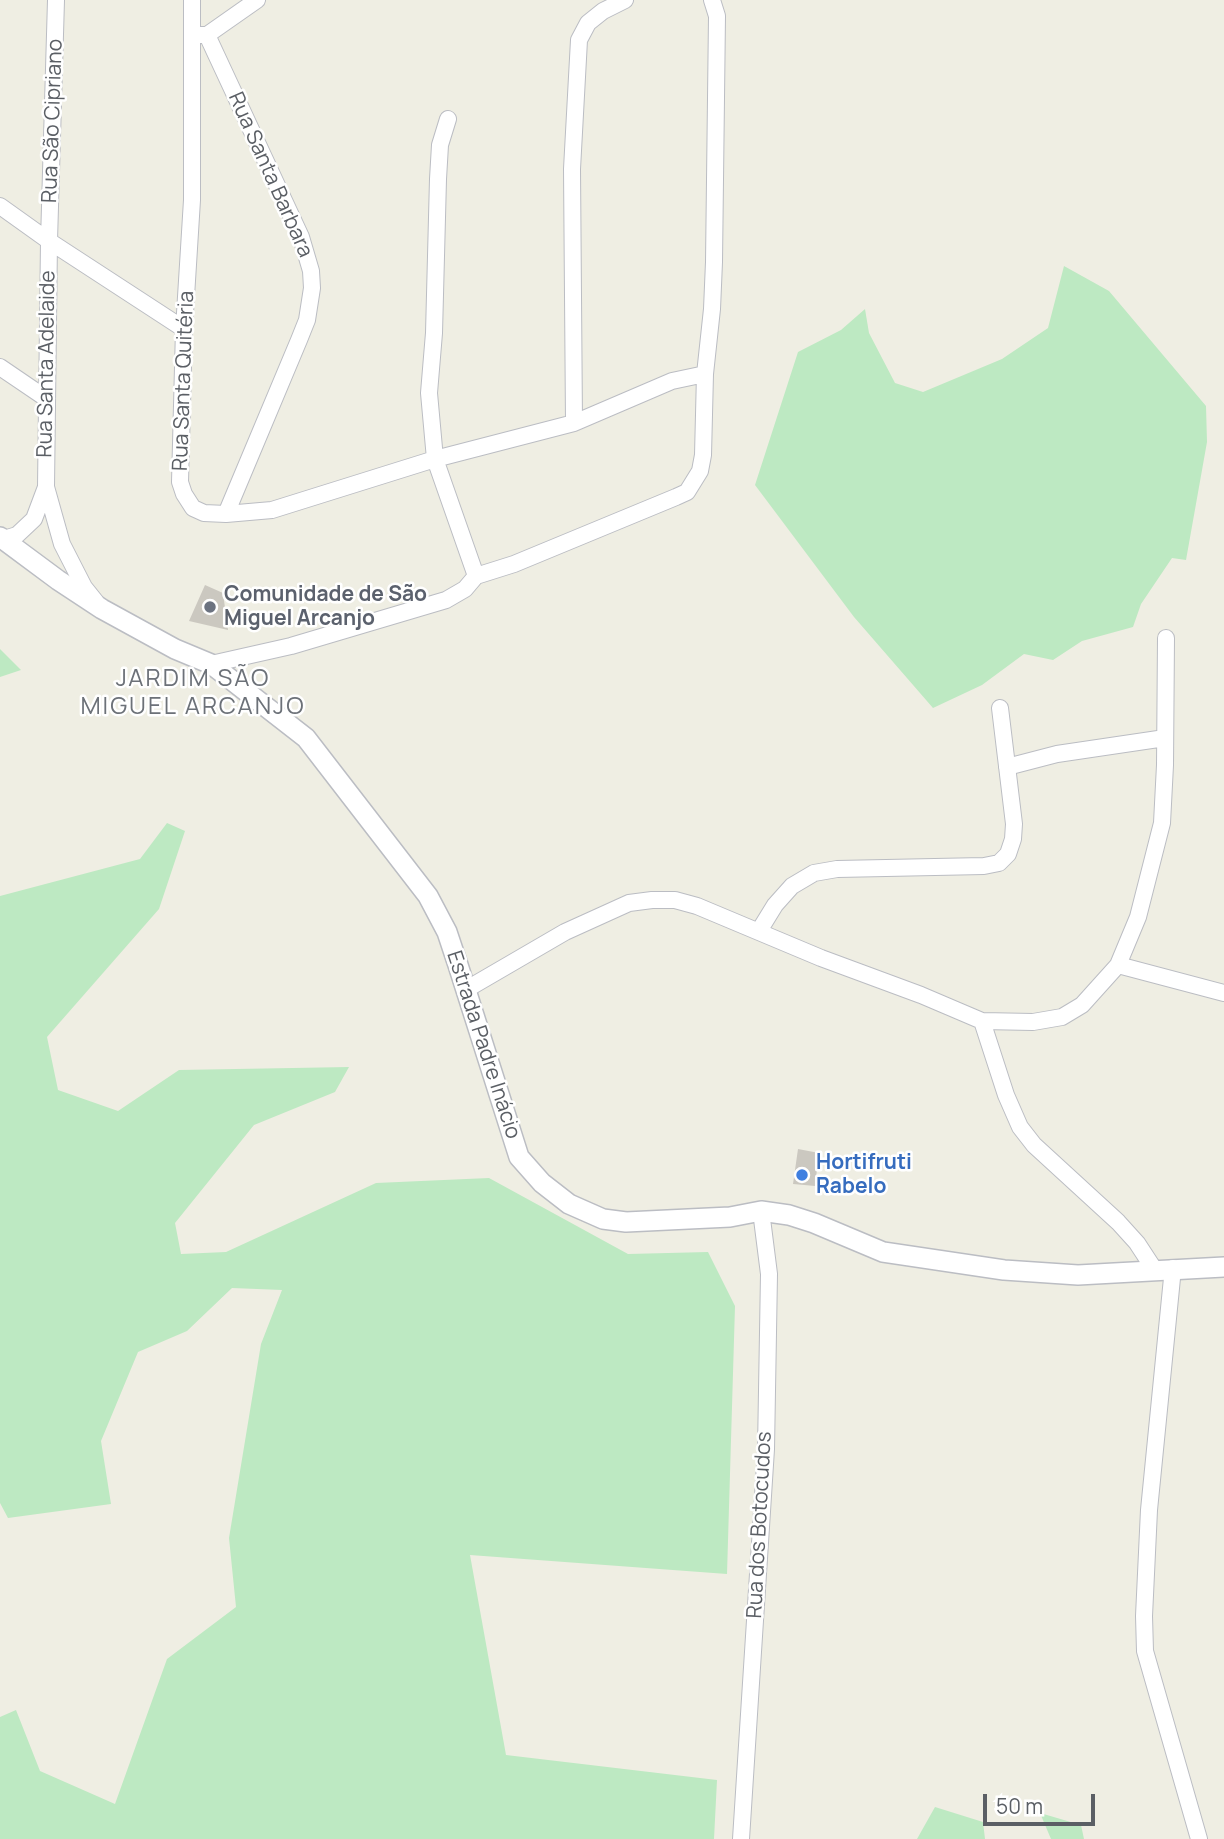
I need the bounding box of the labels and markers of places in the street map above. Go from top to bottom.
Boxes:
place label: Comunidade de São Miguel Arcanjo [224,582,427,632]
marker: Comunidade de São Miguel Arcanjo [202,599,218,615]
place label: Hortifruti Rabelo [816,1150,912,1200]
marker: Hortifruti Rabelo [794,1167,810,1183]

